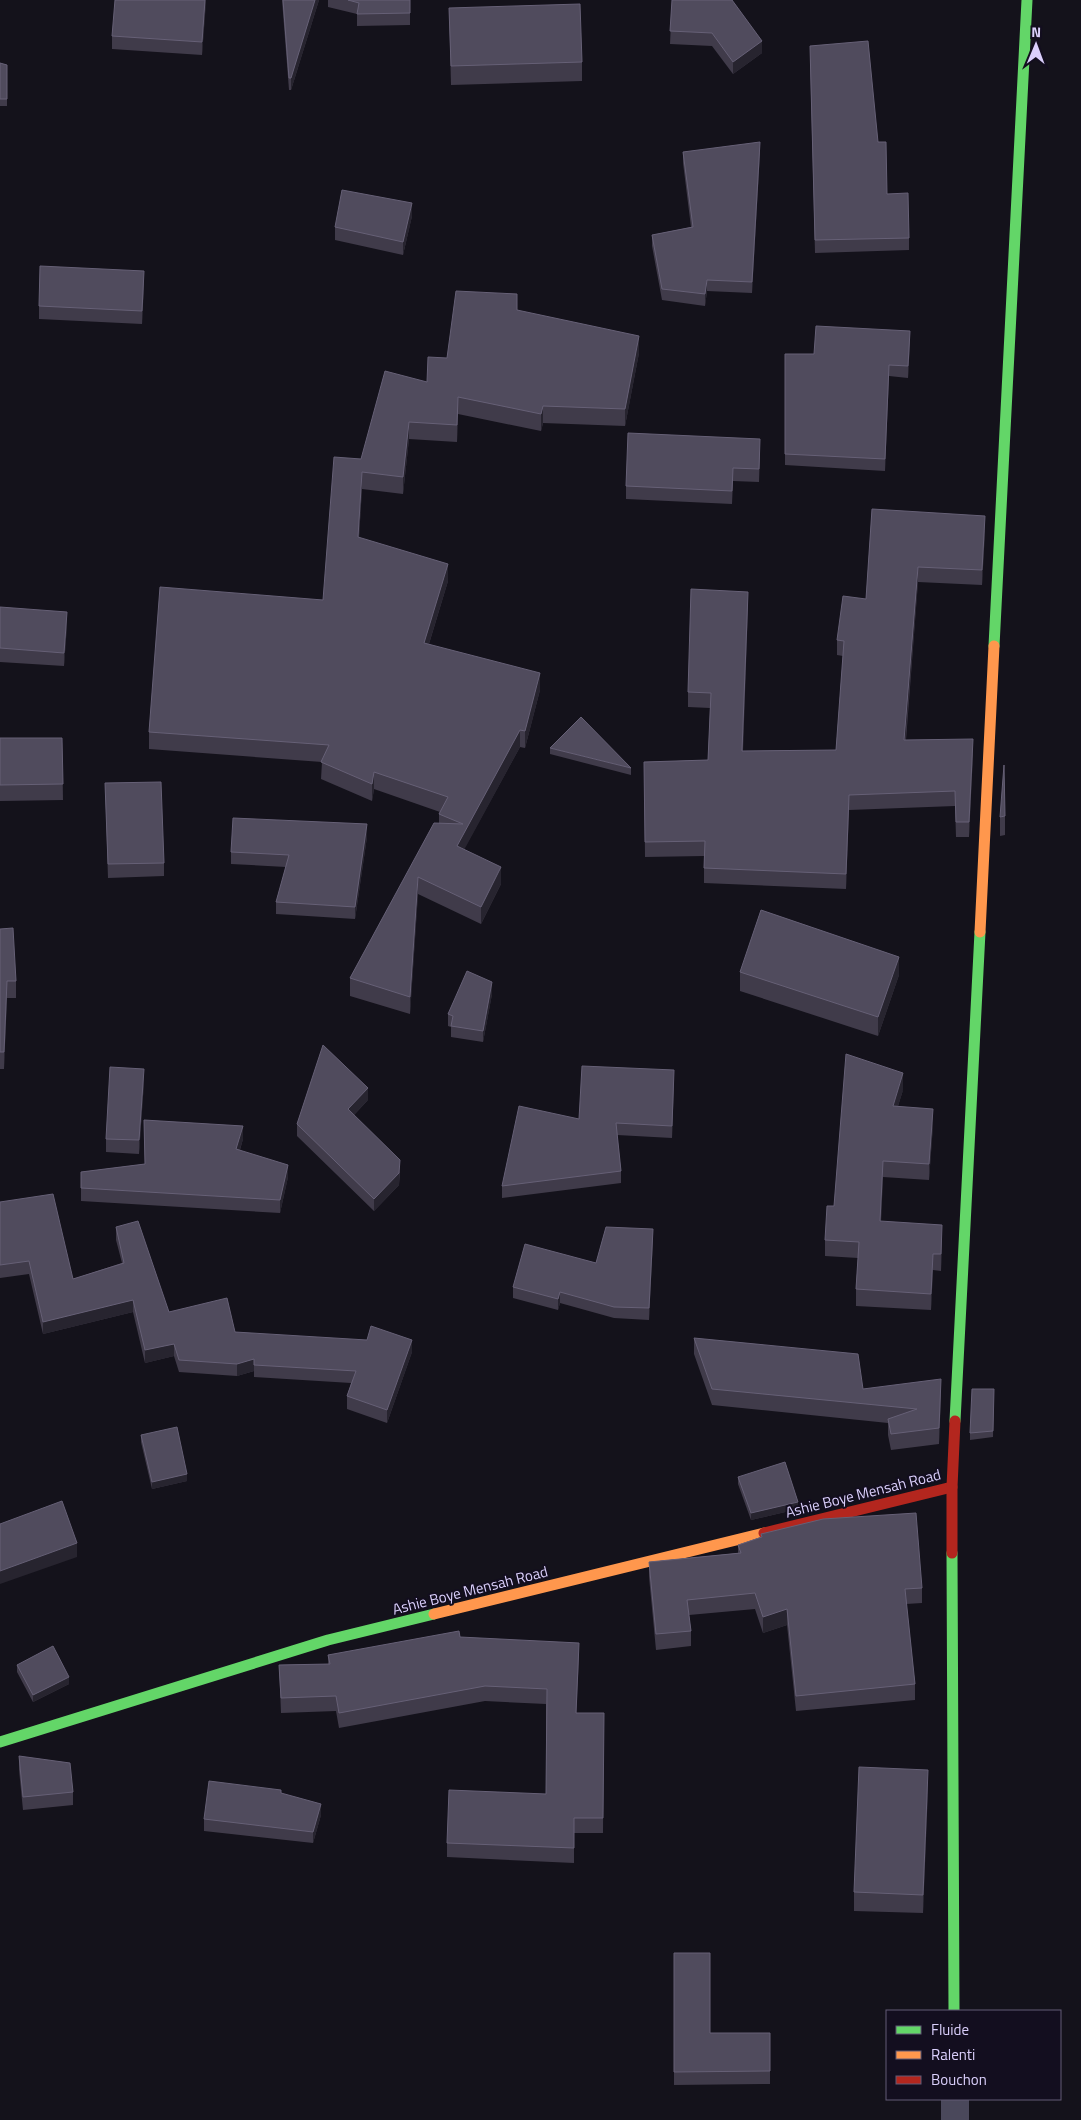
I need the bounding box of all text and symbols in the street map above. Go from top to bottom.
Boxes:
north arrow [1011,20,1061,70]
text: N [1031,21,1041,42]
street label: Ashie Boye Mensah Road [783,1463,943,1523]
street label: Ashie Boye Mensah Road [390,1560,550,1620]
legend [886,2010,1061,2100]
text: Fluide [931,2018,969,2041]
text: Ralenti [931,2043,975,2066]
text: Bouchon [931,2068,987,2091]

